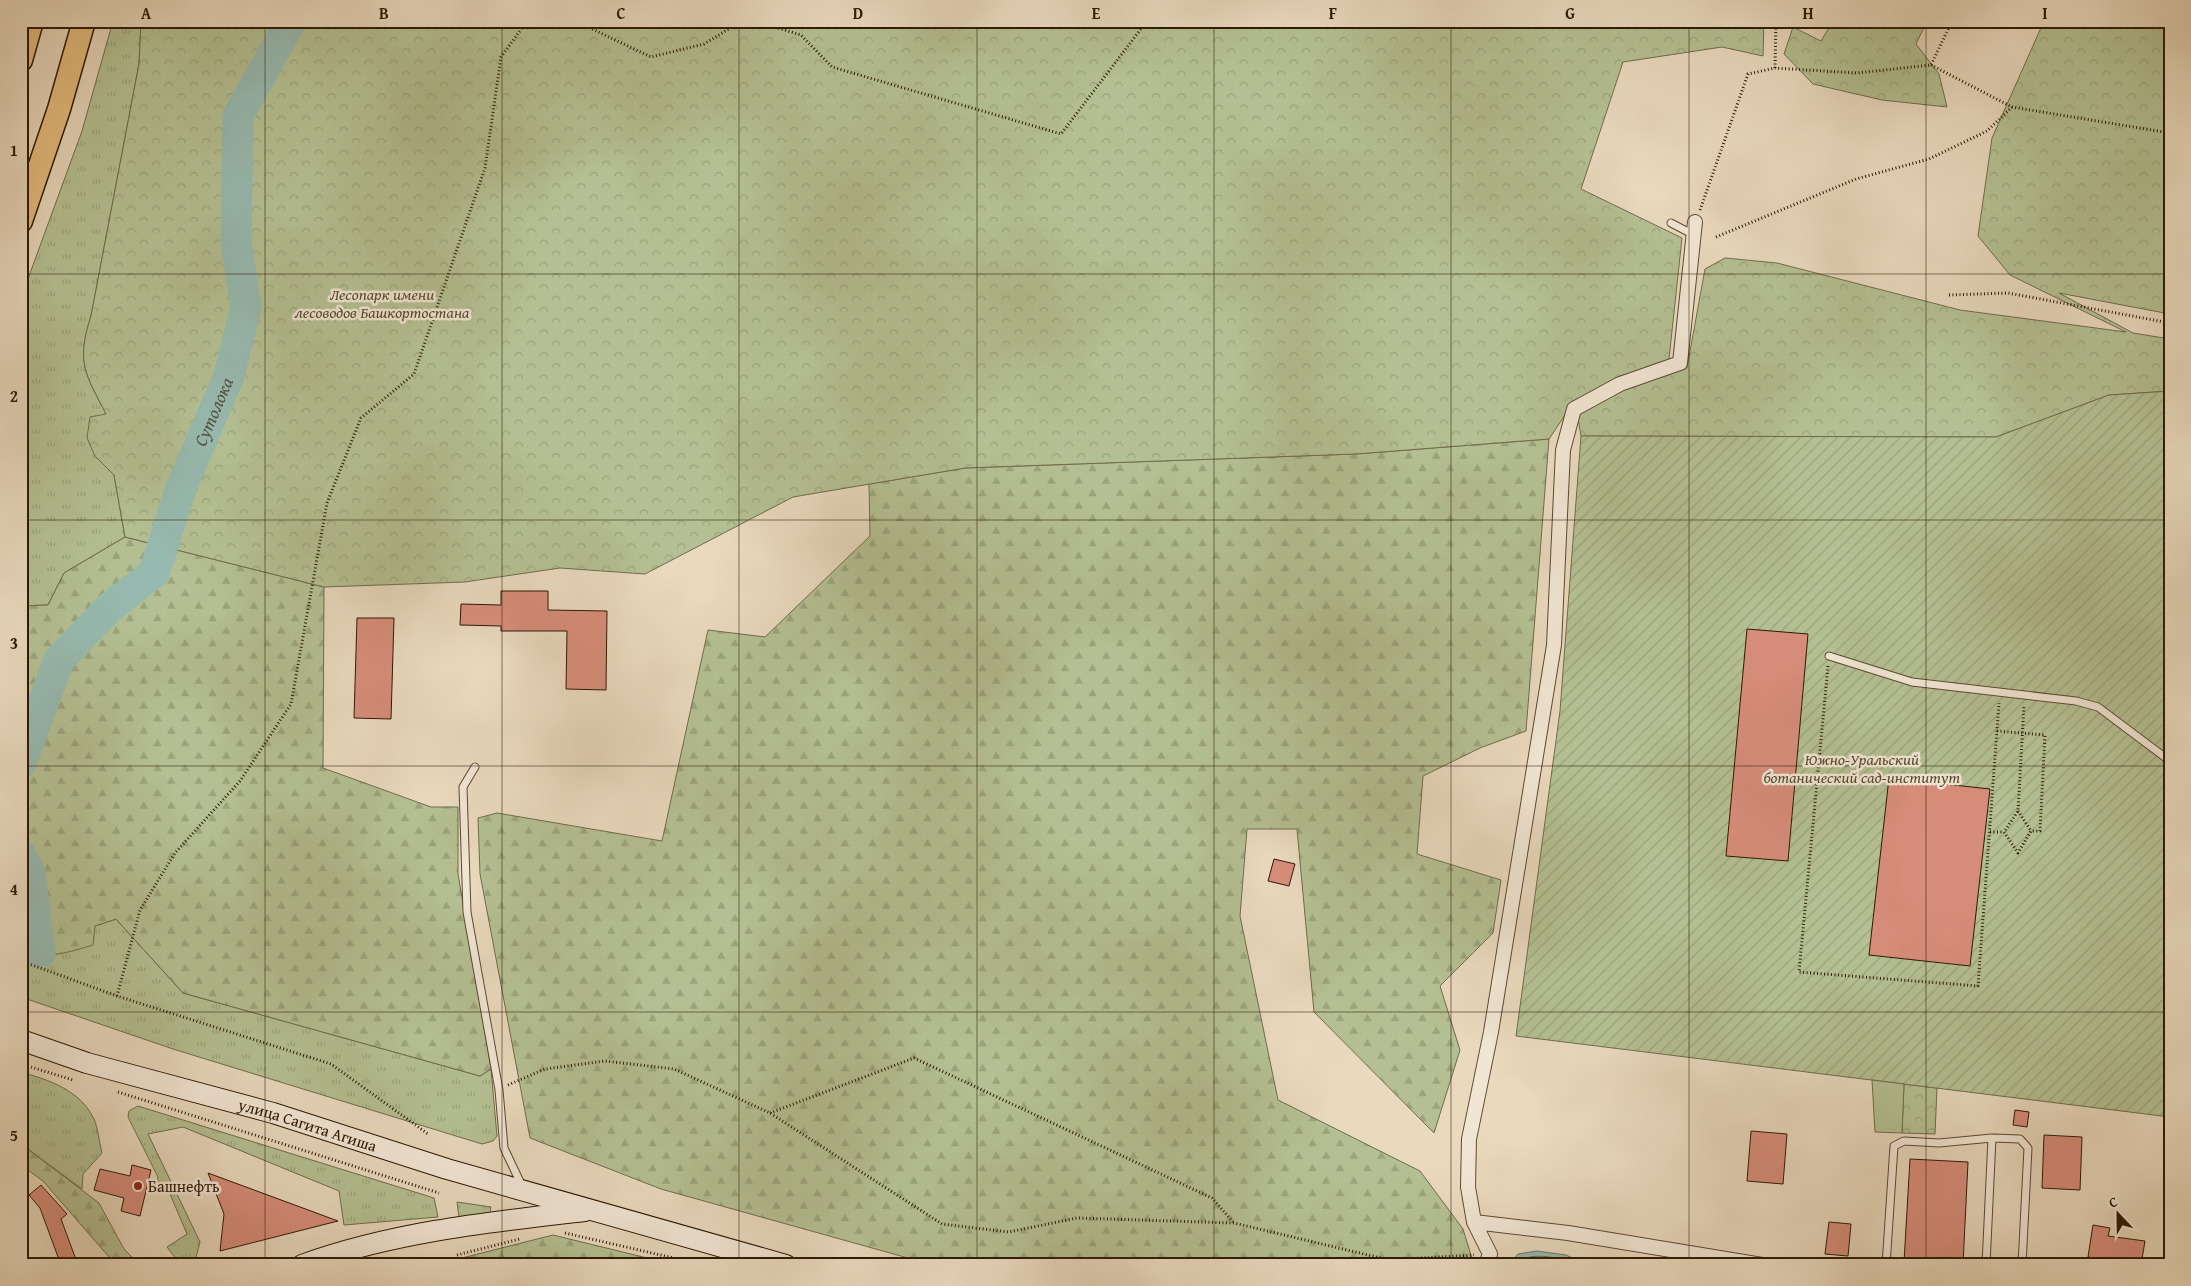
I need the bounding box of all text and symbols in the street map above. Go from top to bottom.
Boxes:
text: A [141,1,152,25]
text: B [379,1,389,25]
text: C [616,1,626,25]
text: D [853,1,863,25]
text: E [1092,1,1101,25]
text: F [1329,1,1337,25]
text: G [1565,1,1575,25]
text: H [1802,1,1814,25]
text: I [2042,1,2048,25]
text: 1 [10,138,18,162]
park label: Лесопарк имени лесоводов Башкортостана [295,282,470,324]
water label: Сутолока [187,372,240,450]
text: 2 [10,384,18,408]
text: 3 [10,631,18,655]
park label: Южно-Уральский ботанический сад-институт [1764,747,1960,789]
text: 4 [10,877,18,901]
street label: улица Сагита Агиша [235,1092,380,1158]
text: 5 [10,1123,18,1147]
place label: Башнефть [148,1174,220,1198]
marker: Башнефть [132,1180,144,1192]
north arrow [2094,1188,2144,1238]
text: С [2106,1191,2121,1213]

